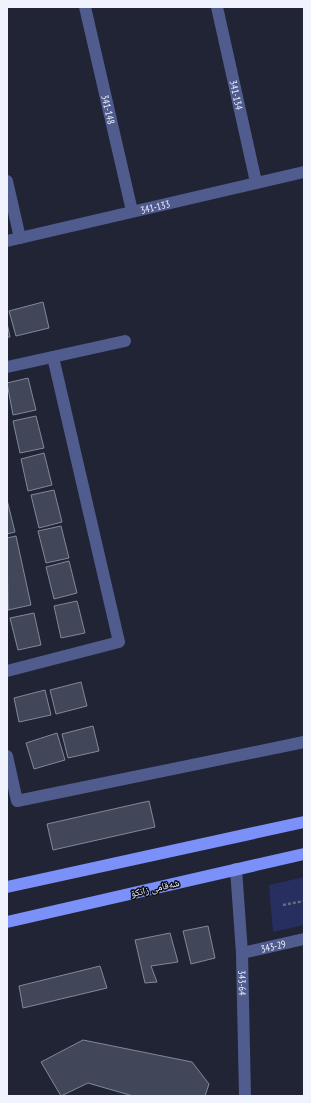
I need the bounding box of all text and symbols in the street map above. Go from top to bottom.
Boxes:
street label: 341-134 [227,79,246,111]
street label: 341-148 [99,93,118,125]
street label: 341-133 [139,197,171,216]
street label: شەقامی زانکۆ [129,876,181,900]
street label: 343-29 [259,937,287,955]
street label: 343-64 [236,970,249,996]

